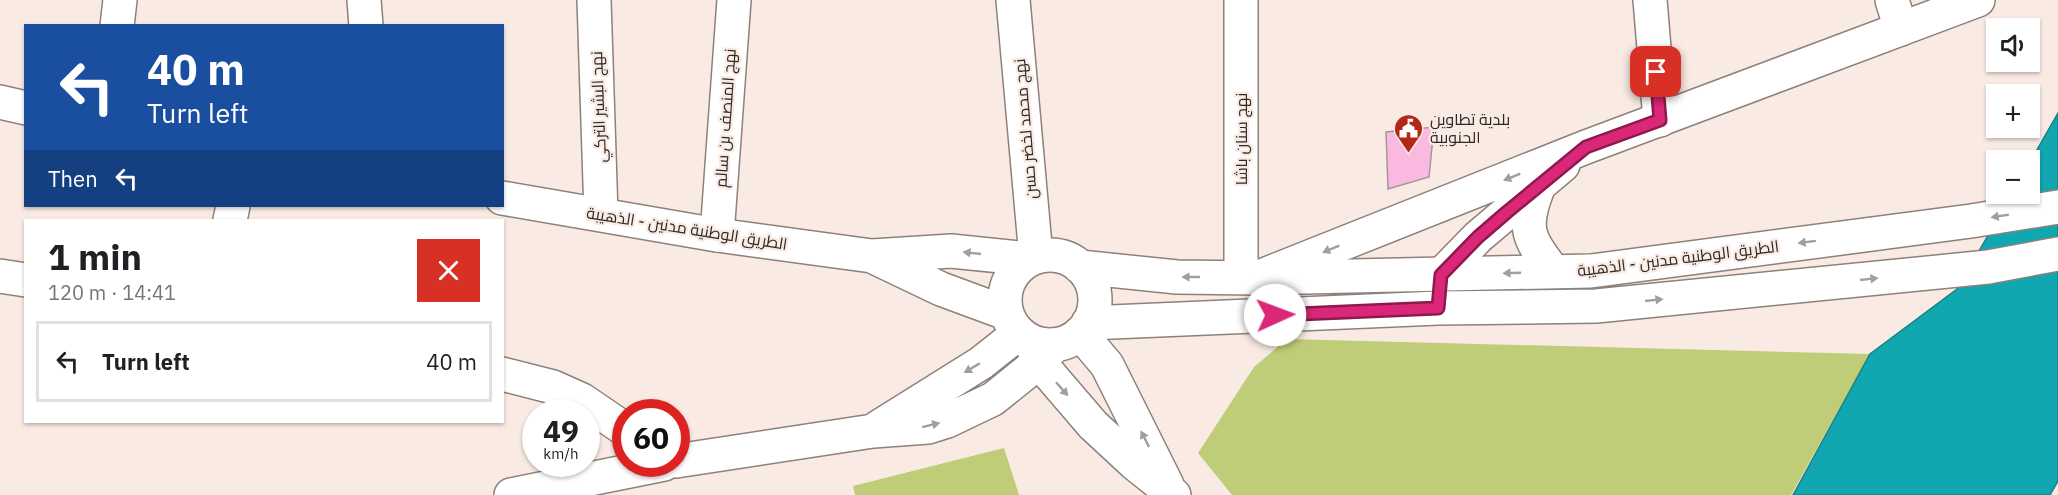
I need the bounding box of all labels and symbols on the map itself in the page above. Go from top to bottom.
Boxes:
pin [1630,46,1681,97]
street label: نهج المنصف بن سالم [710,48,742,188]
street label: نهج البشير التركي [586,51,614,163]
street label: نهج محمد لخضر حسن [1009,58,1043,200]
street label: نهج سنان باشا [1231,93,1253,185]
place label: بلدية تطاوين الجنوبية [1430,109,1510,147]
public building icon: بلدية تطاوين الجنوبية [1393,112,1425,154]
one-way arrow [1503,173,1521,182]
street label: الطريق الوطنية مدنين - الذهيبة [585,202,789,255]
one-way arrow [1991,212,2010,221]
street label: الطريق الوطنية مدنين - الذهيبة [1576,236,1780,281]
one-way arrow [1797,238,1816,247]
one-way arrow [1322,245,1340,254]
one-way arrow [962,248,981,258]
one-way arrow [1502,268,1521,277]
one-way arrow [1181,272,1200,282]
one-way arrow [1860,274,1879,284]
position arrow [1243,283,1307,347]
one-way arrow [1645,295,1664,305]
one-way arrow [964,363,980,374]
one-way arrow [1055,381,1068,396]
speed limit sign: 60 [612,399,690,477]
one-way arrow [922,419,940,429]
one-way arrow [1140,431,1149,448]

